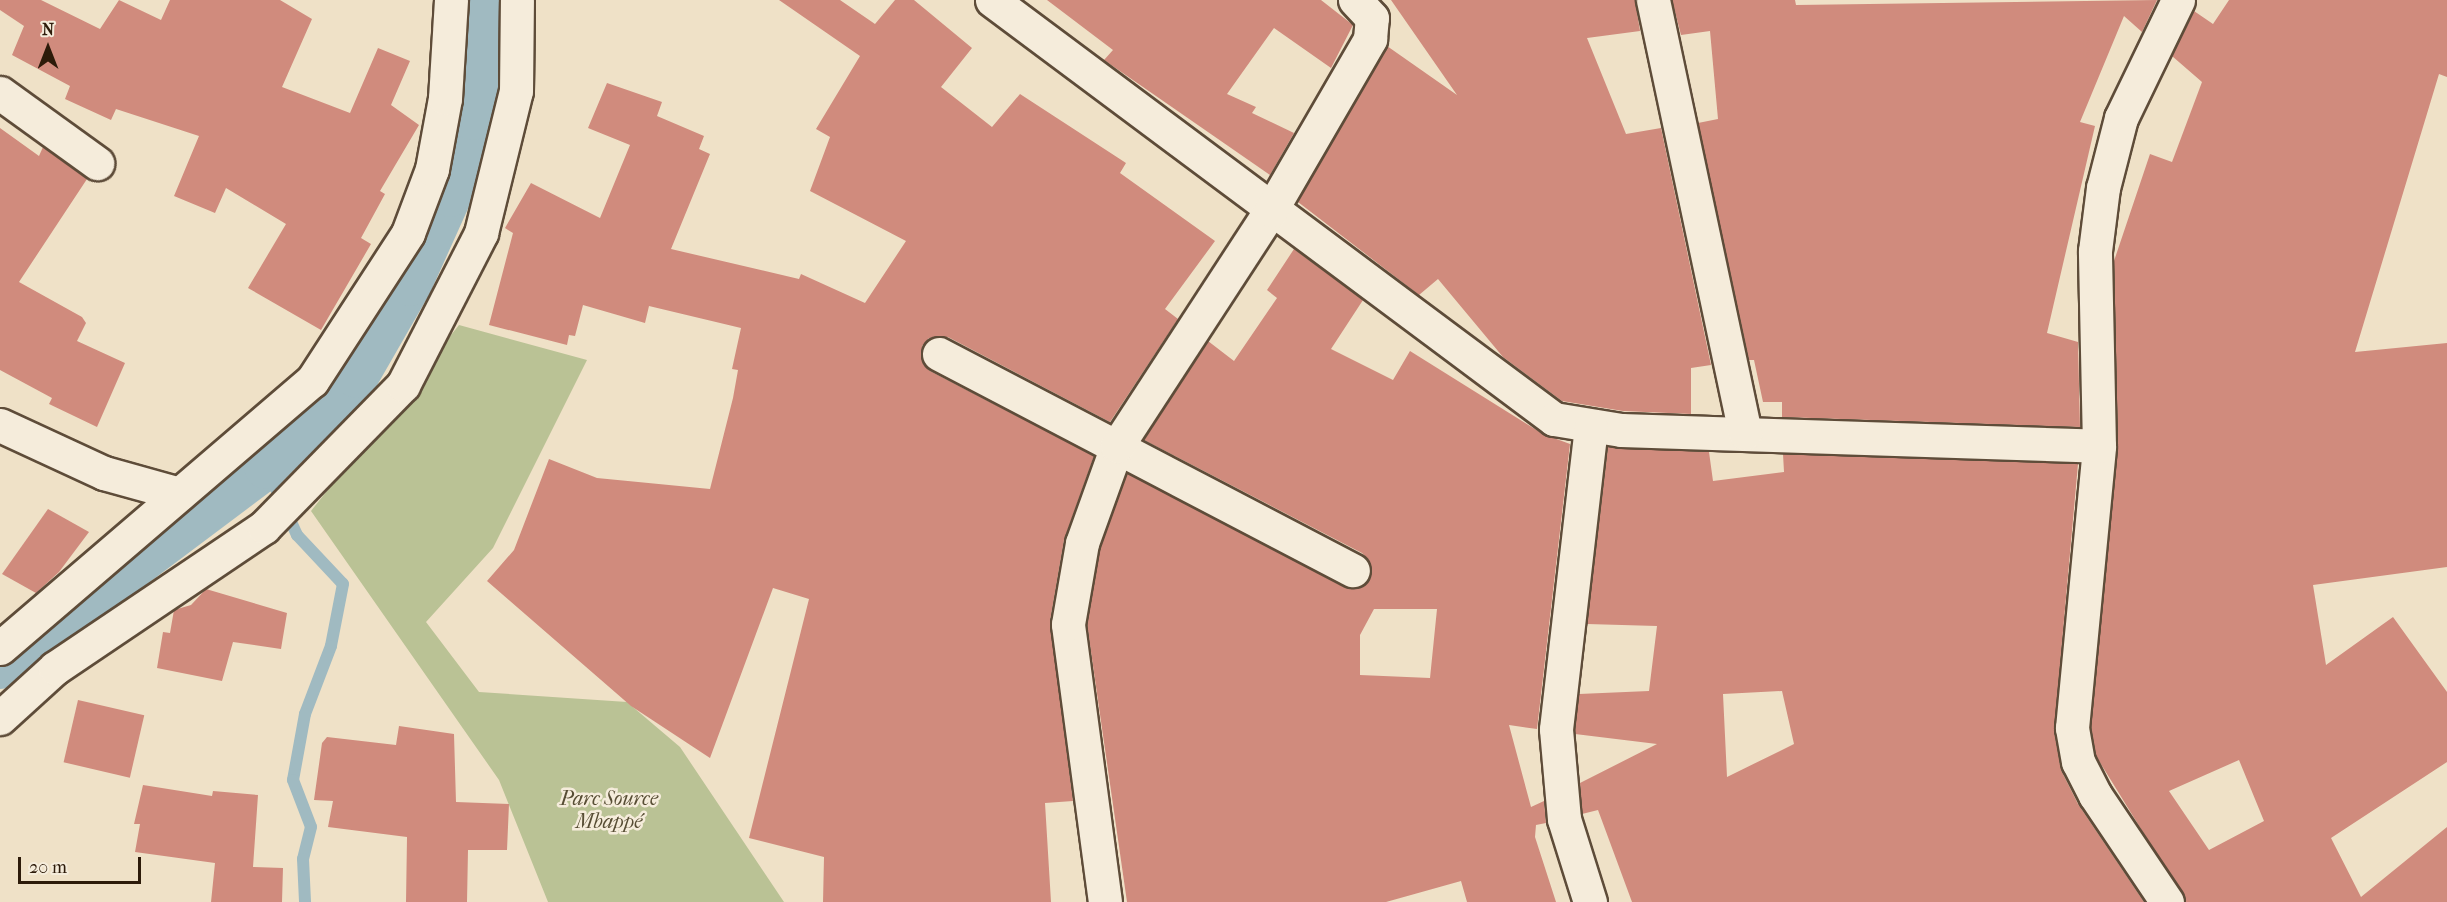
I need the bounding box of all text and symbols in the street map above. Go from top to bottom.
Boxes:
north arrow [18,18,78,78]
text: N [42,20,54,39]
park label: Parc Source Mbappé [560,786,658,833]
scale bar [21,845,144,883]
text: 20 m [29,857,67,878]

